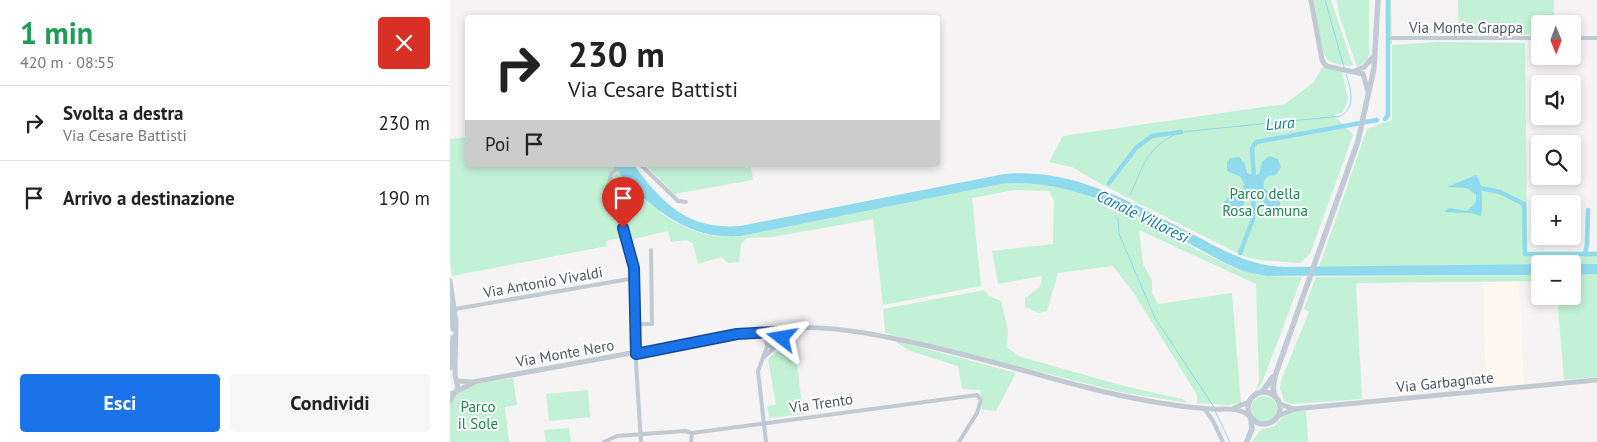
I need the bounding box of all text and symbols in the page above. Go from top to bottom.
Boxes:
text: 1 min [20,13,93,52]
north arrow [1531,15,1581,65]
map controls [1531,15,1581,305]
button: close [378,17,430,69]
street label: Via Monte Grappa [1408,18,1523,37]
text: 230 m [568,31,665,77]
icon: right [485,35,550,100]
text: 420 m · 08:55 [20,52,115,72]
text: Via Cesare Battisti [568,75,738,103]
button: sound [1531,75,1581,125]
text: Svolta a destra [63,101,184,125]
icon: right [20,109,48,137]
text: 230 m [378,111,430,135]
water label: Lura [1265,112,1296,134]
text: Via Cesare Battisti [63,125,187,145]
icon: arrive [520,130,548,158]
text: Poi [485,132,510,156]
button: search [1531,135,1581,185]
pin [602,177,644,228]
icon: arrive [20,184,48,212]
icon: arrive [609,184,637,212]
park label: Parco della Rosa Camuna [1222,184,1308,220]
water label: Canale Villoresi [1094,185,1193,247]
text: Arrivo a destinazione [63,186,235,210]
text: 190 m [378,186,430,210]
button: + [1531,195,1581,245]
button: − [1531,255,1581,305]
street label: Via Antonio Vivaldi [481,262,604,302]
position arrow [755,311,807,363]
street label: Via Monte Nero [513,335,616,371]
street label: Via Garbagnate [1395,367,1494,397]
button: Esci [20,374,220,432]
button: Condividi [230,374,430,432]
street label: Via Trento [787,389,854,417]
park label: Parco il Sole [458,397,498,433]

